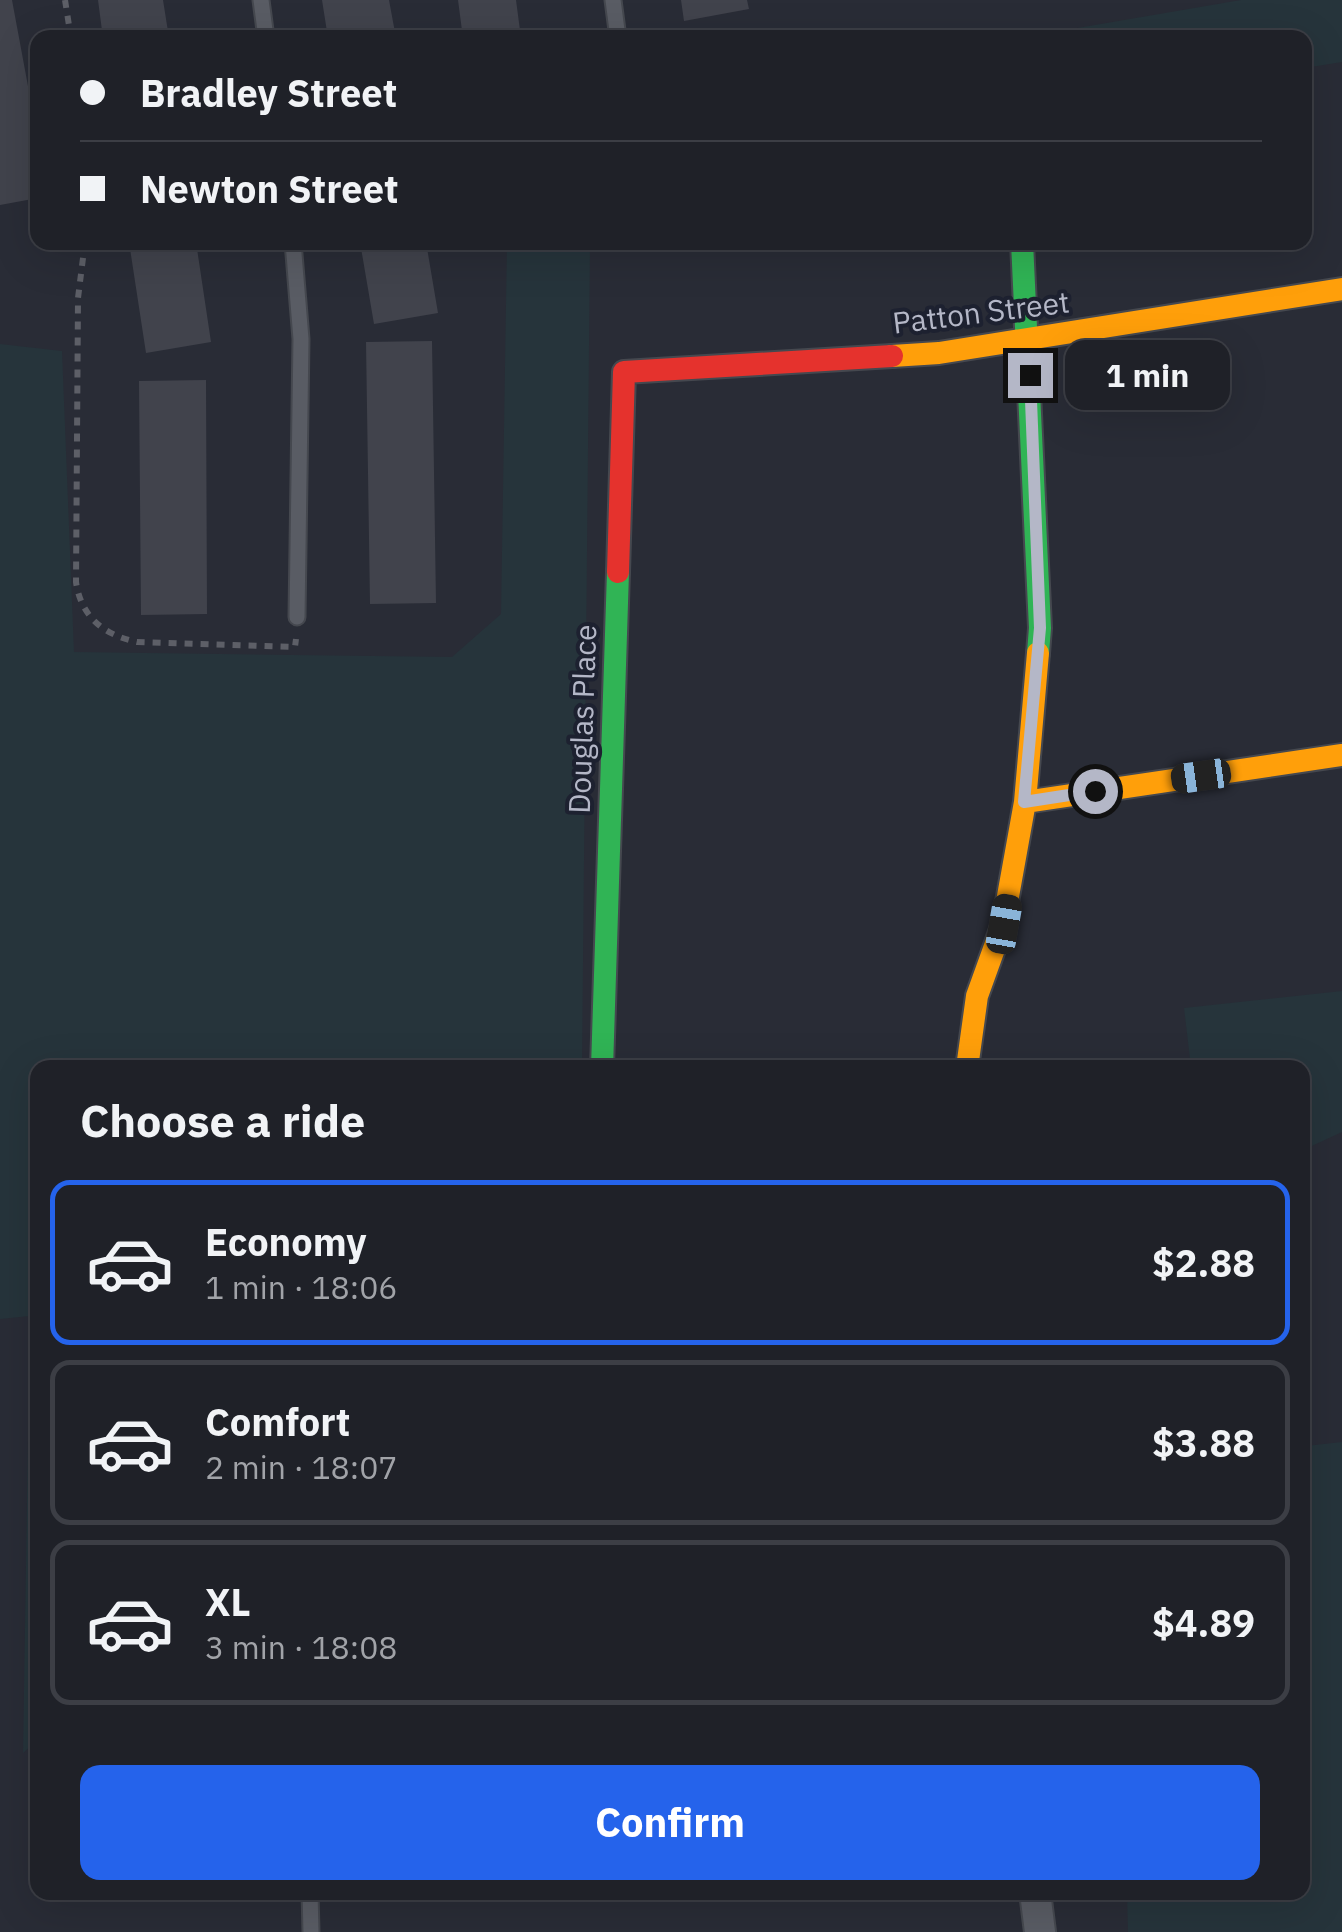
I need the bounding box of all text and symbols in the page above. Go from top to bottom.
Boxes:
text: Bradley Street [140,68,397,117]
text: Newton Street [140,164,399,213]
street label: Patton Street [890,281,1071,342]
callout: 1 min [1065,340,1230,410]
route end [1008,353,1053,398]
text: 1 min [1106,354,1189,396]
street label: Douglas Place [559,624,604,814]
car [1169,757,1233,795]
route start [1073,769,1118,814]
car [984,892,1024,956]
text: Choose a ride [80,1091,365,1149]
text: Economy [205,1217,367,1266]
icon: car [85,1218,175,1308]
text: $2.88 [1152,1238,1255,1287]
text: 1 min · 18:06 [205,1266,398,1308]
text: Comfort [205,1397,350,1446]
icon: car [85,1398,175,1488]
text: $3.88 [1152,1418,1255,1467]
text: 2 min · 18:07 [205,1446,398,1488]
text: XL [205,1577,251,1626]
icon: car [85,1578,175,1668]
text: $4.89 [1152,1598,1255,1647]
text: 3 min · 18:08 [205,1626,398,1668]
button: Confirm [80,1765,1260,1880]

